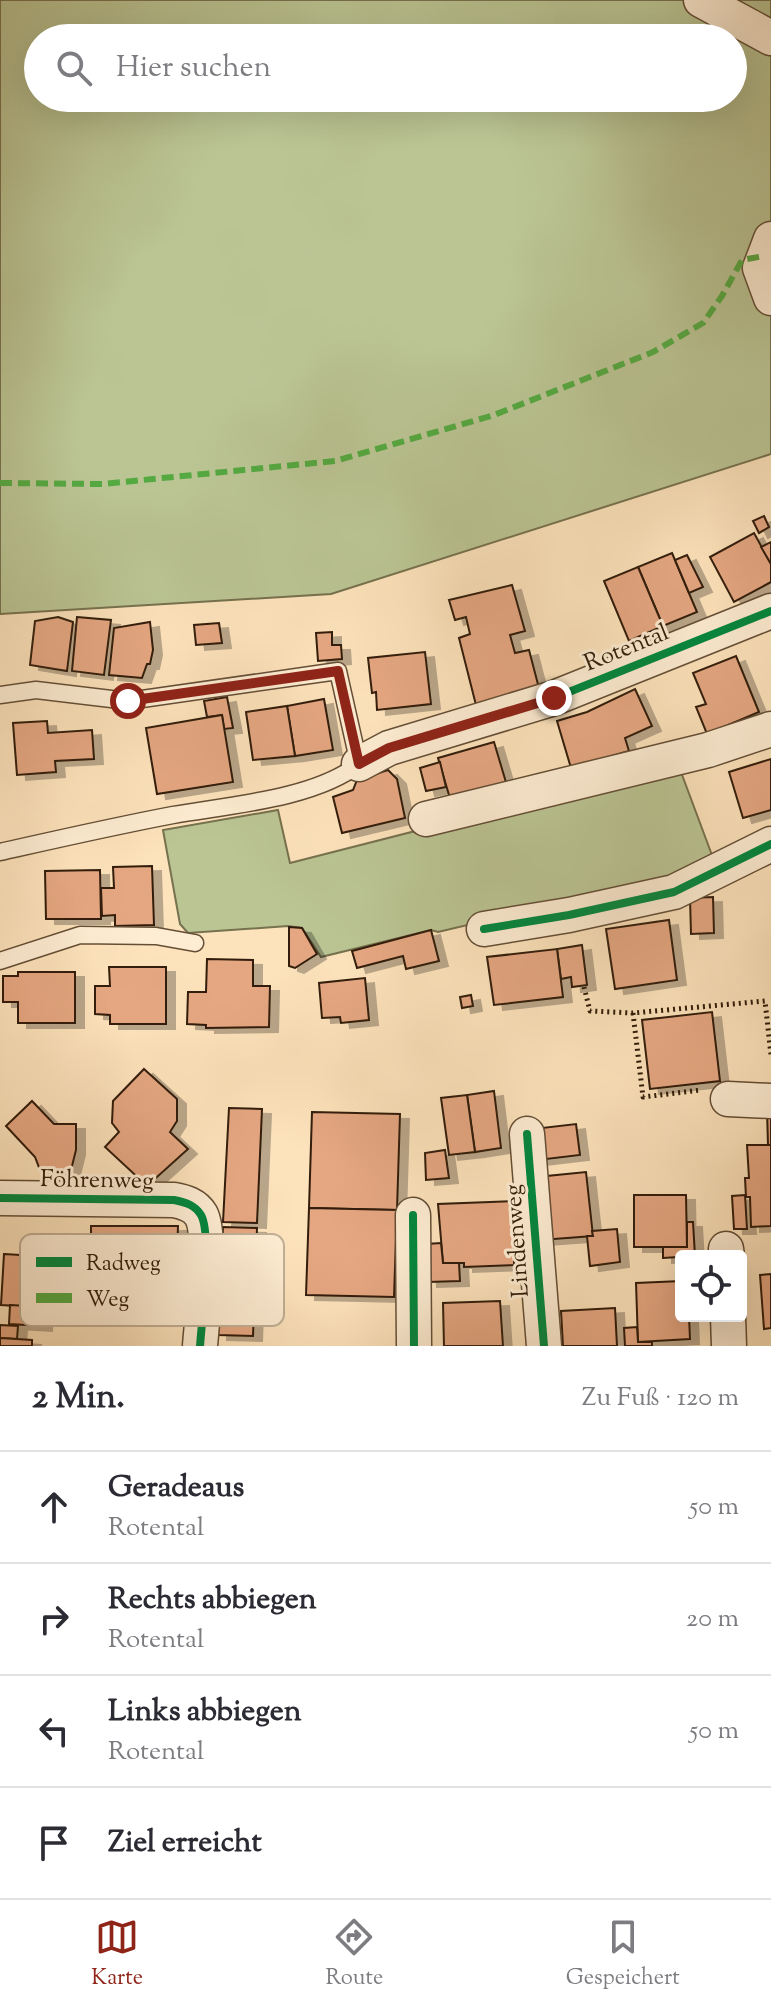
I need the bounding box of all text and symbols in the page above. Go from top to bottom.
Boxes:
search box [24,24,747,112]
icon: search [52,46,96,90]
text: Hier suchen [116,47,271,90]
street label: Rotental [579,616,675,681]
route end [536,680,572,716]
route start [110,683,146,719]
street label: Föhrenweg [40,1163,154,1199]
street label: Lindenweg [497,1183,539,1299]
legend [20,1234,284,1326]
text: Radweg [86,1249,161,1281]
map controls [675,1250,747,1322]
button: locate [675,1250,747,1322]
text: Weg [86,1285,130,1317]
text: 2 Min. [32,1374,125,1423]
text: Zu Fuß · 120 m [582,1380,739,1417]
text: Geradeaus [108,1467,244,1510]
icon: ahead [32,1485,76,1529]
text: 50 m [689,1489,739,1526]
text: Rotental [108,1510,204,1547]
text: Rechts abbiegen [108,1579,316,1622]
icon: right [32,1597,76,1641]
text: 20 m [686,1601,739,1638]
text: Rotental [108,1622,204,1659]
text: Links abbiegen [108,1691,301,1734]
icon: left [32,1709,76,1753]
text: 50 m [689,1713,739,1750]
text: Rotental [108,1734,204,1771]
icon: arrive [32,1821,76,1865]
text: Ziel erreicht [108,1822,262,1865]
tab: Karte [91,1915,143,1995]
tab: Route [326,1915,383,1995]
tab: Gespeichert [566,1915,680,1995]

